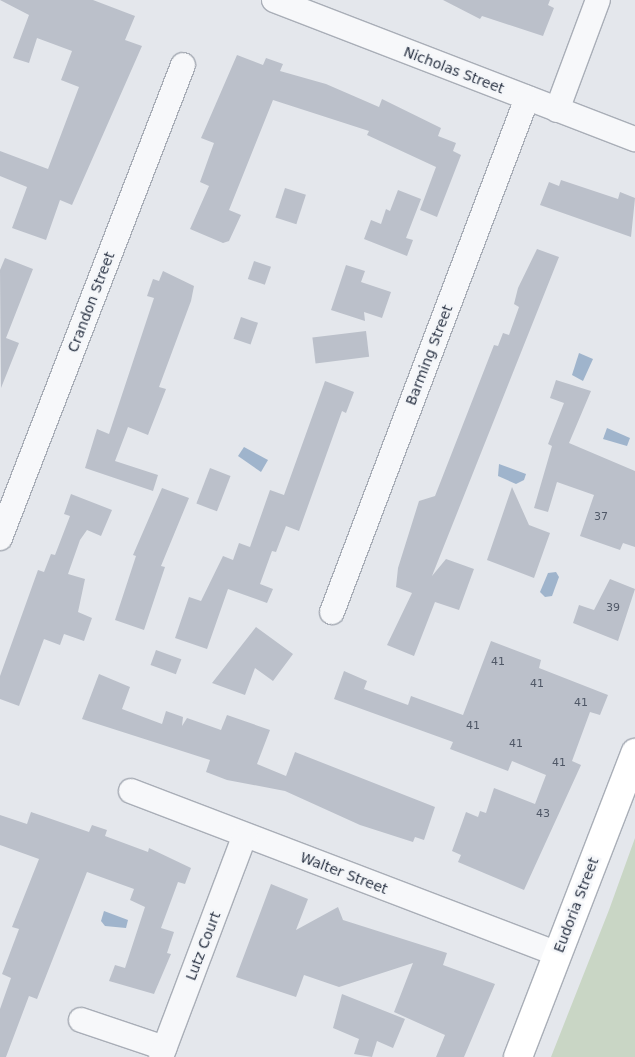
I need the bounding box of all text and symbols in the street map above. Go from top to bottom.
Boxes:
street label: Nicholas Street [401,43,507,97]
street label: Crandon Street [64,249,118,355]
street label: Barming Street [402,303,456,407]
house number: 37 [594,510,608,524]
house number: 39 [606,601,620,615]
house number: 41 [491,655,505,669]
house number: 41 [530,677,544,691]
house number: 41 [574,696,588,710]
house number: 41 [466,719,480,733]
house number: 41 [509,737,523,751]
house number: 41 [552,756,566,770]
house number: 43 [536,807,550,821]
street label: Walter Street [298,849,390,897]
street label: Eudoria Street [550,855,602,955]
street label: Lutz Court [182,909,224,983]

